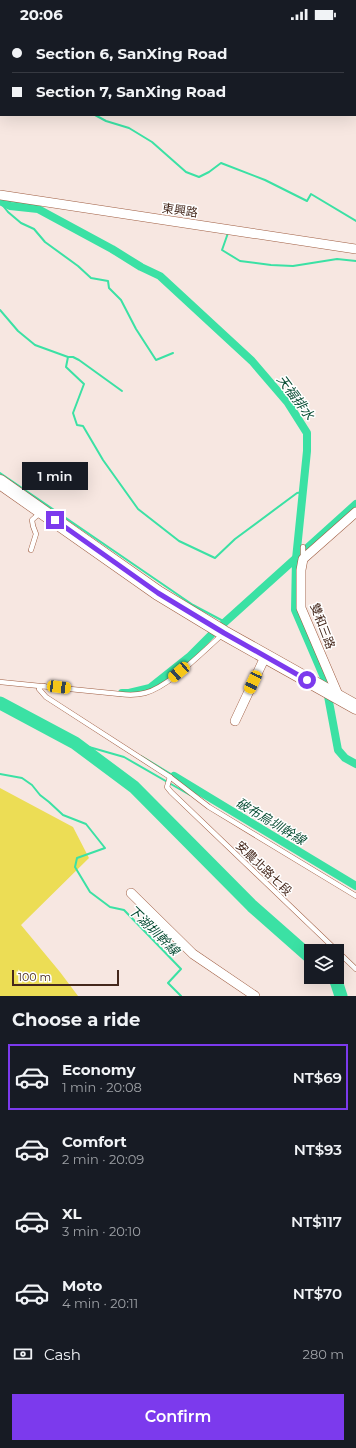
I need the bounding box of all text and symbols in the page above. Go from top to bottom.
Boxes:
text: 20:06 [20,5,63,24]
text: Section 6, SanXing Road [36,44,227,63]
text: Section 7, SanXing Road [36,82,226,101]
street label: 東興路 [161,200,199,220]
water label: 天福排水 [274,371,319,423]
callout: 1 min [22,462,88,490]
text: 1 min [38,468,72,484]
route end [46,511,64,529]
street label: 雙和三路 [307,601,339,651]
car [166,660,192,684]
car [242,669,264,695]
route start [298,671,316,689]
car [46,680,72,694]
water label: 破布烏圳幹線 [233,794,310,849]
street label: 安農北路七段 [233,838,295,898]
water label: 下湖圳幹線 [125,902,184,960]
map controls [304,944,344,984]
button: layers [304,944,344,984]
scale bar [12,968,119,987]
text: 100 m [18,970,51,984]
text: Choose a ride [12,1009,140,1031]
icon: car [14,1059,50,1095]
text: Economy [62,1060,135,1079]
text: NT$69 [293,1068,342,1087]
text: 1 min · 20:08 [62,1079,142,1095]
icon: car [14,1131,50,1167]
text: Comfort [62,1132,127,1151]
text: NT$93 [294,1140,342,1159]
text: 2 min · 20:09 [62,1151,144,1167]
icon: car [14,1203,50,1239]
text: XL [62,1204,81,1223]
text: NT$117 [291,1212,342,1231]
text: 3 min · 20:10 [62,1223,141,1239]
icon: car [14,1275,50,1311]
text: Moto [62,1276,102,1295]
text: NT$70 [293,1284,342,1303]
text: 4 min · 20:11 [62,1295,138,1311]
icon: cash [12,1343,34,1365]
text: Cash [44,1345,81,1364]
text: 280 m [303,1346,344,1362]
button: Confirm [12,1394,344,1440]

